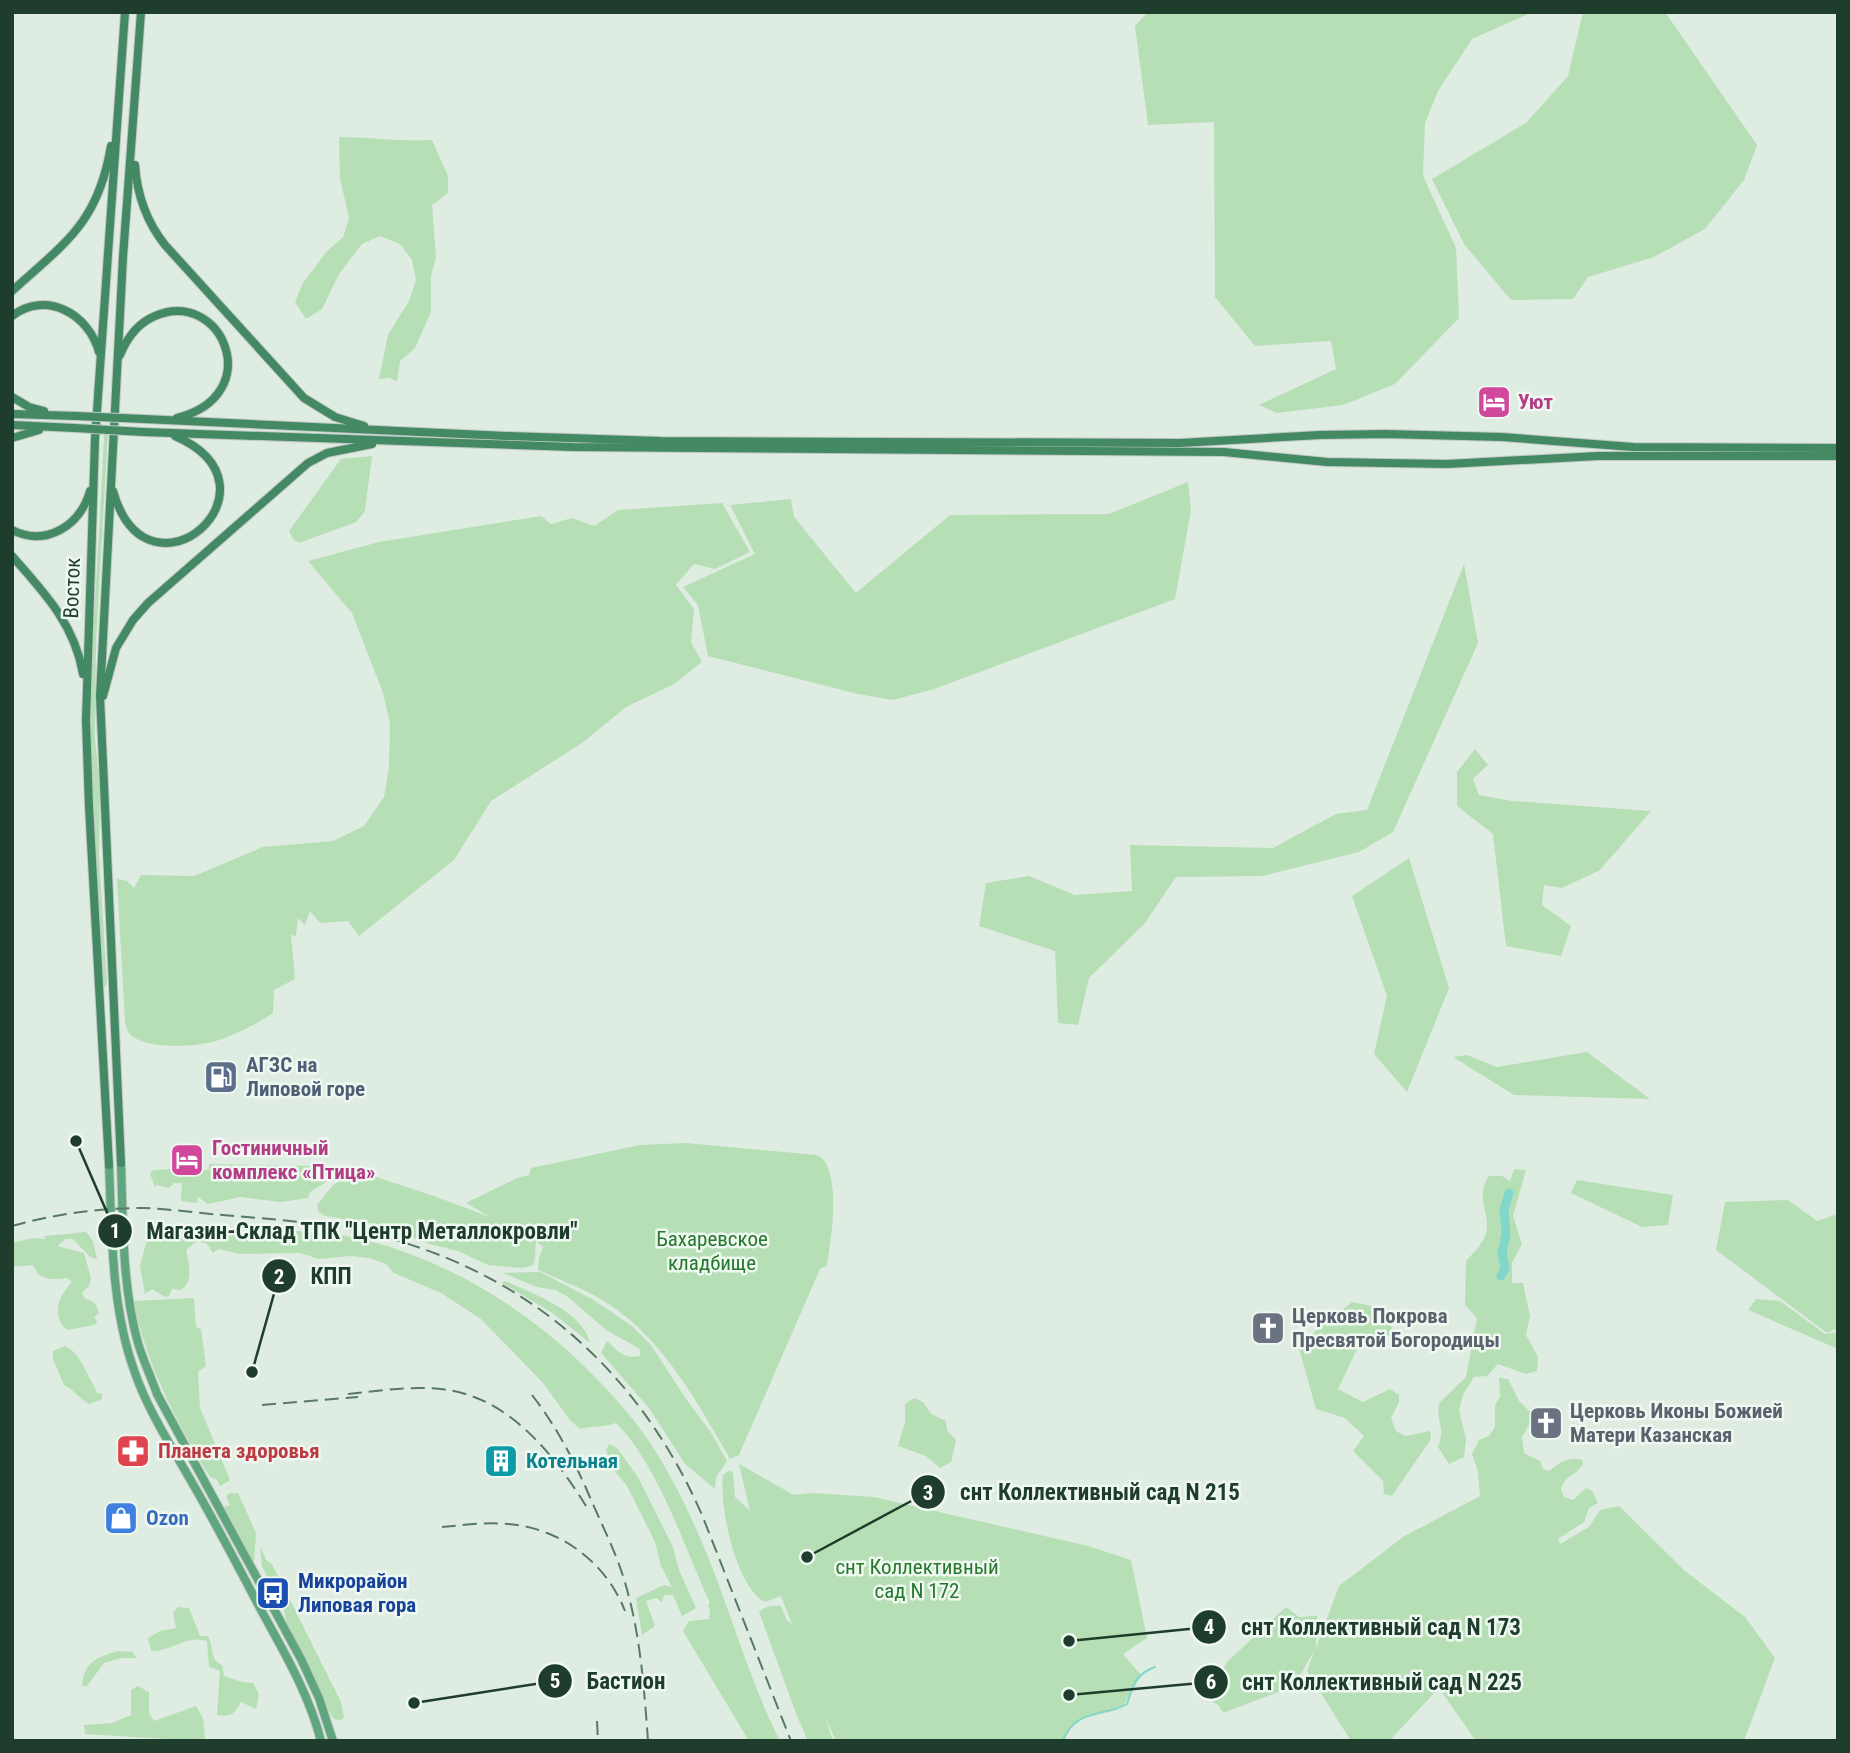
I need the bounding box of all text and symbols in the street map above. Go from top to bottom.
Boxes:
hotel icon: Уют [1475,383,1513,421]
place label: Уют [1518,390,1553,414]
street label: Восток [59,557,85,619]
place label: АГЗС на Липовой горе [246,1053,365,1101]
fuel station icon: АГЗС на Липовой горе [202,1058,240,1096]
place label: Гостиничный комплекс «Птица» [212,1136,375,1184]
hotel icon: Гостиничный комплекс «Птица» [168,1141,206,1179]
callout: Магазин-Склад ТПК "Центр Металлокровли" [97,1209,592,1253]
text: Магазин-Склад ТПК "Центр Металлокровли" [146,1218,578,1245]
text: 1 [110,1219,120,1243]
park label: Бахаревское кладбище [656,1227,768,1275]
callout: КПП [261,1254,365,1298]
text: КПП [310,1263,352,1290]
text: 2 [274,1265,284,1289]
place label: Церковь Покрова Пресвятой Богородицы [1292,1304,1500,1352]
church icon: Церковь Покрова Пресвятой Богородицы [1249,1309,1287,1347]
place label: Церковь Иконы Божией Матери Казанская [1570,1399,1783,1447]
church icon: Церковь Иконы Божией Матери Казанская [1527,1404,1565,1442]
pharmacy icon: Планета здоровья [114,1432,152,1470]
place label: Планета здоровья [158,1439,320,1463]
building icon: Котельная [482,1442,520,1480]
place label: Котельная [526,1449,618,1473]
callout: снт Коллективный сад N 215 [911,1470,1254,1514]
text: снт Коллективный сад N 215 [960,1479,1240,1506]
text: 3 [923,1481,933,1505]
shop icon: Ozon [102,1499,140,1537]
place label: Ozon [146,1506,189,1530]
park label: снт Коллективный сад N 172 [835,1555,999,1603]
place label: Микрорайон Липовая гора [298,1569,416,1617]
bus stop icon: Микрорайон Липовая гора [254,1574,292,1612]
callout: снт Коллективный сад N 173 [1192,1605,1535,1649]
text: снт Коллективный сад N 173 [1241,1614,1521,1641]
text: 4 [1204,1615,1214,1639]
callout: Бастион [538,1659,679,1703]
callout: снт Коллективный сад N 225 [1193,1660,1536,1704]
text: Бастион [587,1668,665,1695]
text: 5 [550,1669,560,1693]
text: снт Коллективный сад N 225 [1242,1669,1522,1696]
text: 6 [1206,1670,1216,1694]

